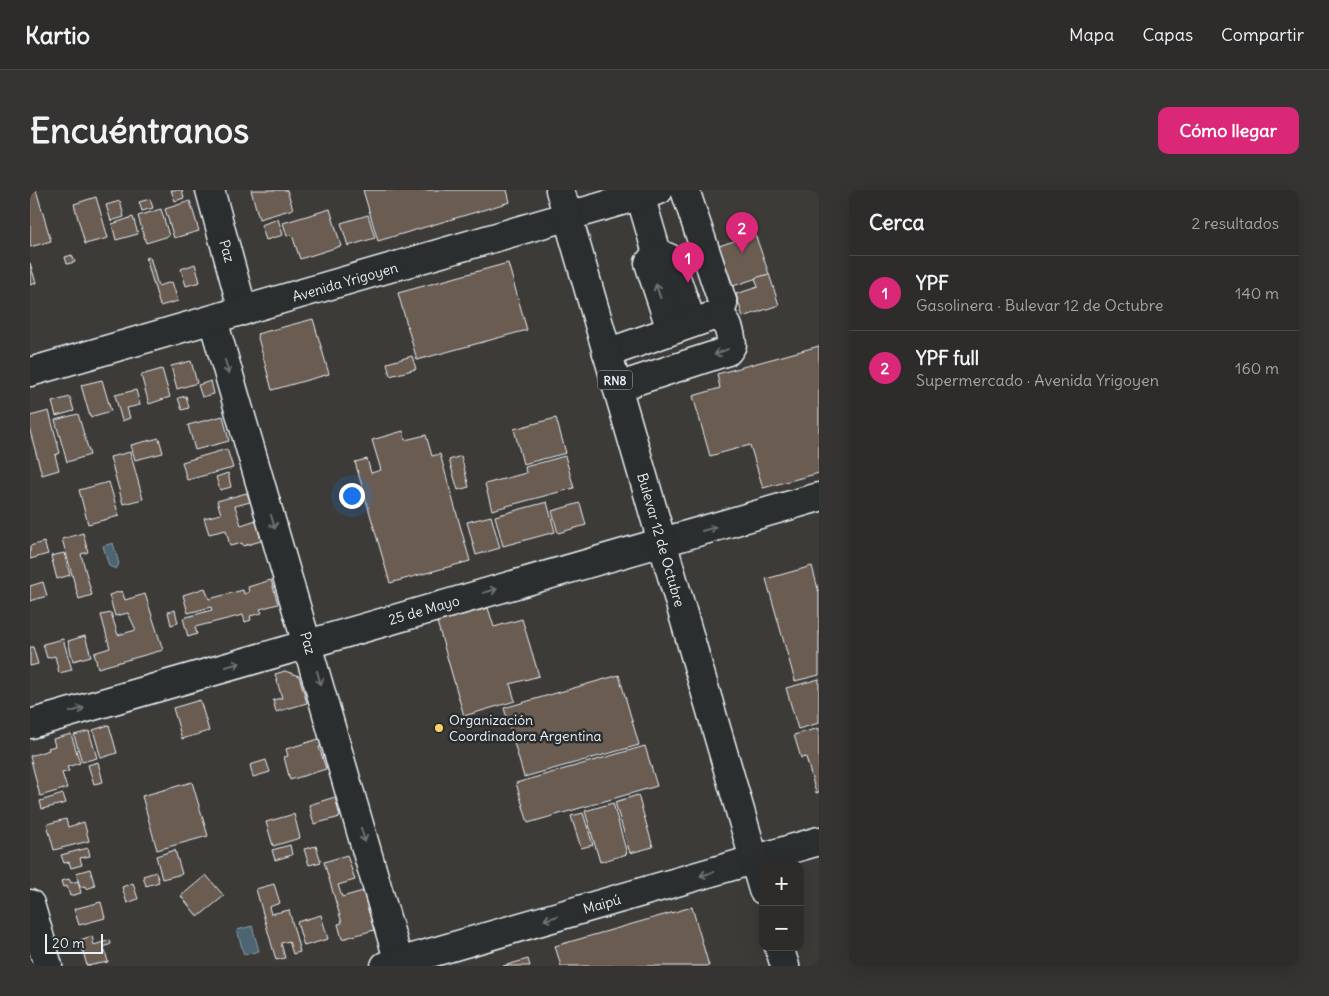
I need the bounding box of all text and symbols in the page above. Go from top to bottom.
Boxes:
text: Kartio [25,20,90,50]
text: Mapa [1069,23,1114,46]
text: Capas [1142,23,1193,46]
text: Compartir [1221,23,1304,46]
button: Cómo llegar [1158,107,1299,154]
text: Encuéntranos [30,108,249,152]
text: Cerca [869,209,924,236]
pin: 2 [726,212,758,253]
text: 2 resultados [1191,213,1279,233]
street label: Paz [215,238,239,265]
pin: 1 [672,242,704,283]
street label: Avenida Yrigoyen [290,258,400,306]
text: YPF [916,271,949,295]
one-way arrow [653,283,663,299]
text: 1 [882,283,888,303]
text: 140 m [1235,283,1279,303]
text: Gasolinera · Bulevar 12 de Octubre [916,295,1163,315]
text: YPF full [916,346,979,370]
one-way arrow [714,348,729,358]
one-way arrow [223,358,233,374]
text: 2 [881,358,889,378]
text: 160 m [1235,358,1279,378]
road number: RN8 [598,370,632,390]
text: Supermercado · Avenida Yrigoyen [916,370,1159,390]
street label: Bulevar 12 de Octubre [633,471,689,609]
your location [339,483,365,509]
one-way arrow [269,514,278,530]
one-way arrow [701,523,717,533]
one-way arrow [482,586,498,596]
street label: 25 de Mayo [386,591,462,629]
street label: Paz [296,630,320,657]
one-way arrow [224,659,240,669]
one-way arrow [314,670,324,686]
one-way arrow [68,705,84,715]
place label: Organización Coordinadora Argentina [449,711,602,745]
marker: Organización Coordinadora Argentina [433,722,445,734]
one-way arrow [359,826,368,842]
map controls [759,861,804,951]
button: + [759,861,804,906]
one-way arrow [700,869,716,879]
street label: Maipú [581,890,623,918]
button: − [759,906,804,951]
one-way arrow [543,914,559,924]
scale bar [45,931,102,954]
text: 20 m [52,934,85,952]

